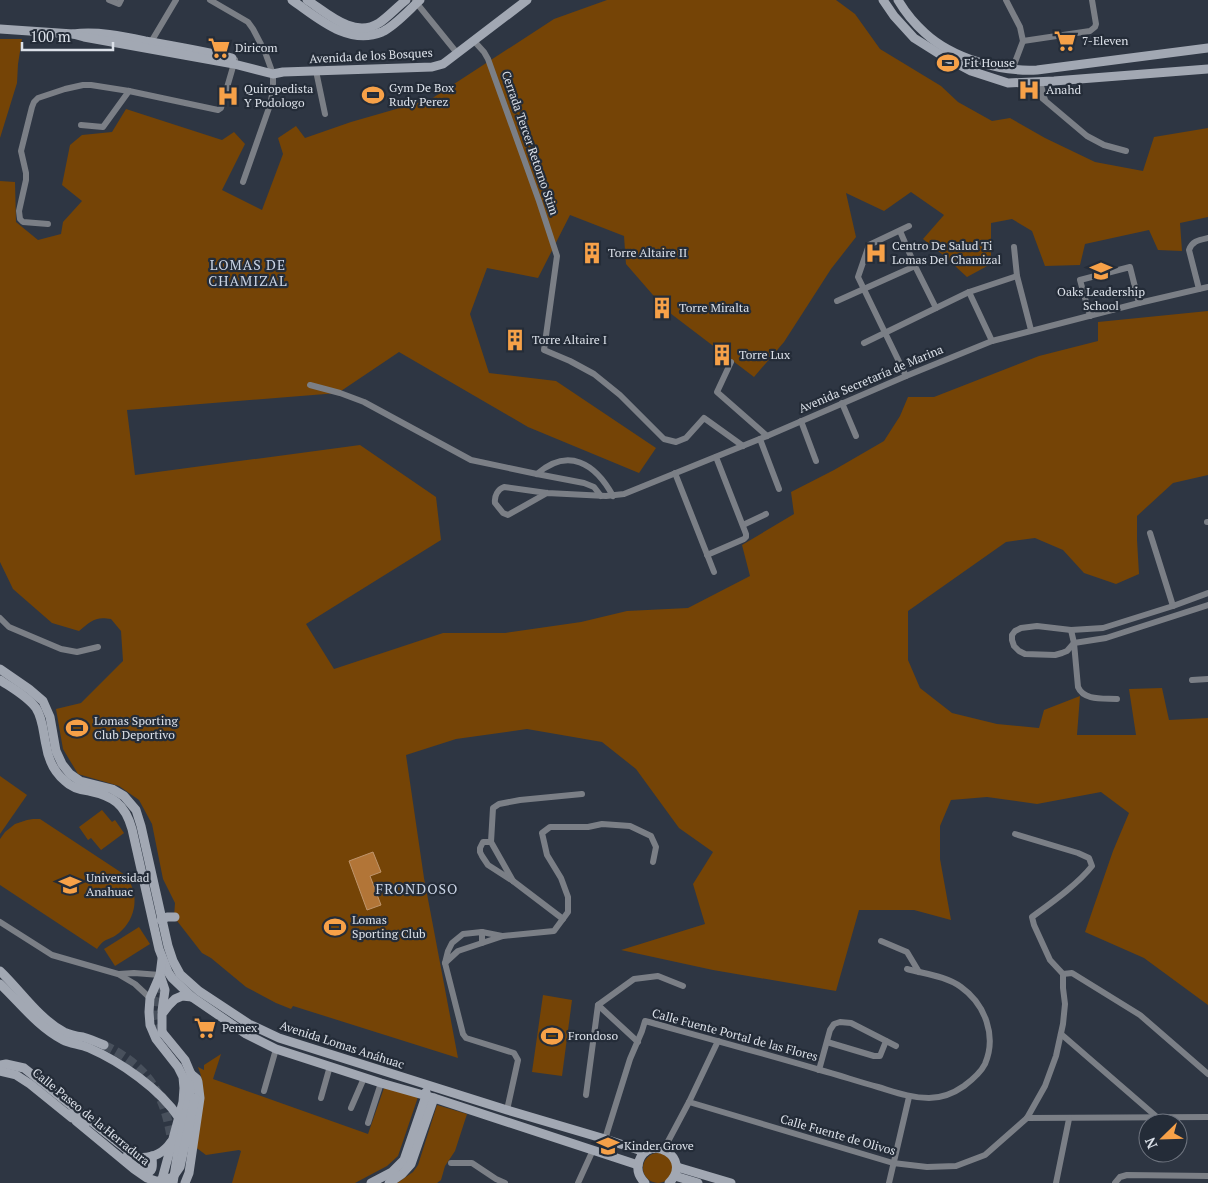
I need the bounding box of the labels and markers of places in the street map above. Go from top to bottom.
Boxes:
supermarket icon: 7-Eleven [1052,28,1078,54]
place label: 7-Eleven [1082,33,1128,48]
supermarket icon: Diricom [206,35,232,61]
place label: Diricom [235,40,278,55]
sports icon: Fit House [935,50,961,76]
place label: Fit House [964,55,1015,70]
hospital icon: Anahd [1016,77,1042,103]
place label: Gym De Box Rudy Perez [389,80,455,109]
place label: Quiropedista Y Podologo [244,81,313,110]
sports icon: Gym De Box Rudy Perez [360,82,386,108]
place label: Anahd [1046,82,1081,97]
hospital icon: Quiropedista Y Podologo [215,83,241,109]
place label: Centro De Salud Ti Lomas Del Chamizal [892,238,1002,267]
building icon: Torre Altaire II [579,240,605,266]
hospital icon: Centro De Salud Ti Lomas Del Chamizal [863,240,889,266]
place label: Torre Altaire II [608,245,687,260]
school or university icon: Oaks Leadership School [1088,258,1114,284]
place label: Oaks Leadership School [1057,284,1145,313]
building icon: Torre Miralta [649,295,675,321]
place label: Torre Miralta [679,300,749,315]
building icon: Torre Altaire I [502,327,528,353]
place label: Torre Altaire I [532,332,607,347]
building icon: Torre Lux [709,342,735,368]
place label: Torre Lux [739,347,791,362]
place label: Lomas Sporting Club Deportivo [94,713,178,742]
sports icon: Lomas Sporting Club Deportivo [64,715,90,741]
place label: Universidad Anahuac [86,870,150,899]
school or university icon: Universidad Anahuac [57,872,83,898]
place label: Lomas Sporting Club [352,912,426,941]
sports icon: Lomas Sporting Club [322,914,348,940]
supermarket icon: Pemex [192,1015,218,1041]
place label: Pemex [222,1020,258,1035]
sports icon: Frondoso [539,1023,565,1049]
place label: Frondoso [568,1028,618,1043]
school or university icon: Kinder Grove [595,1133,621,1159]
place label: Kinder Grove [624,1138,694,1153]

